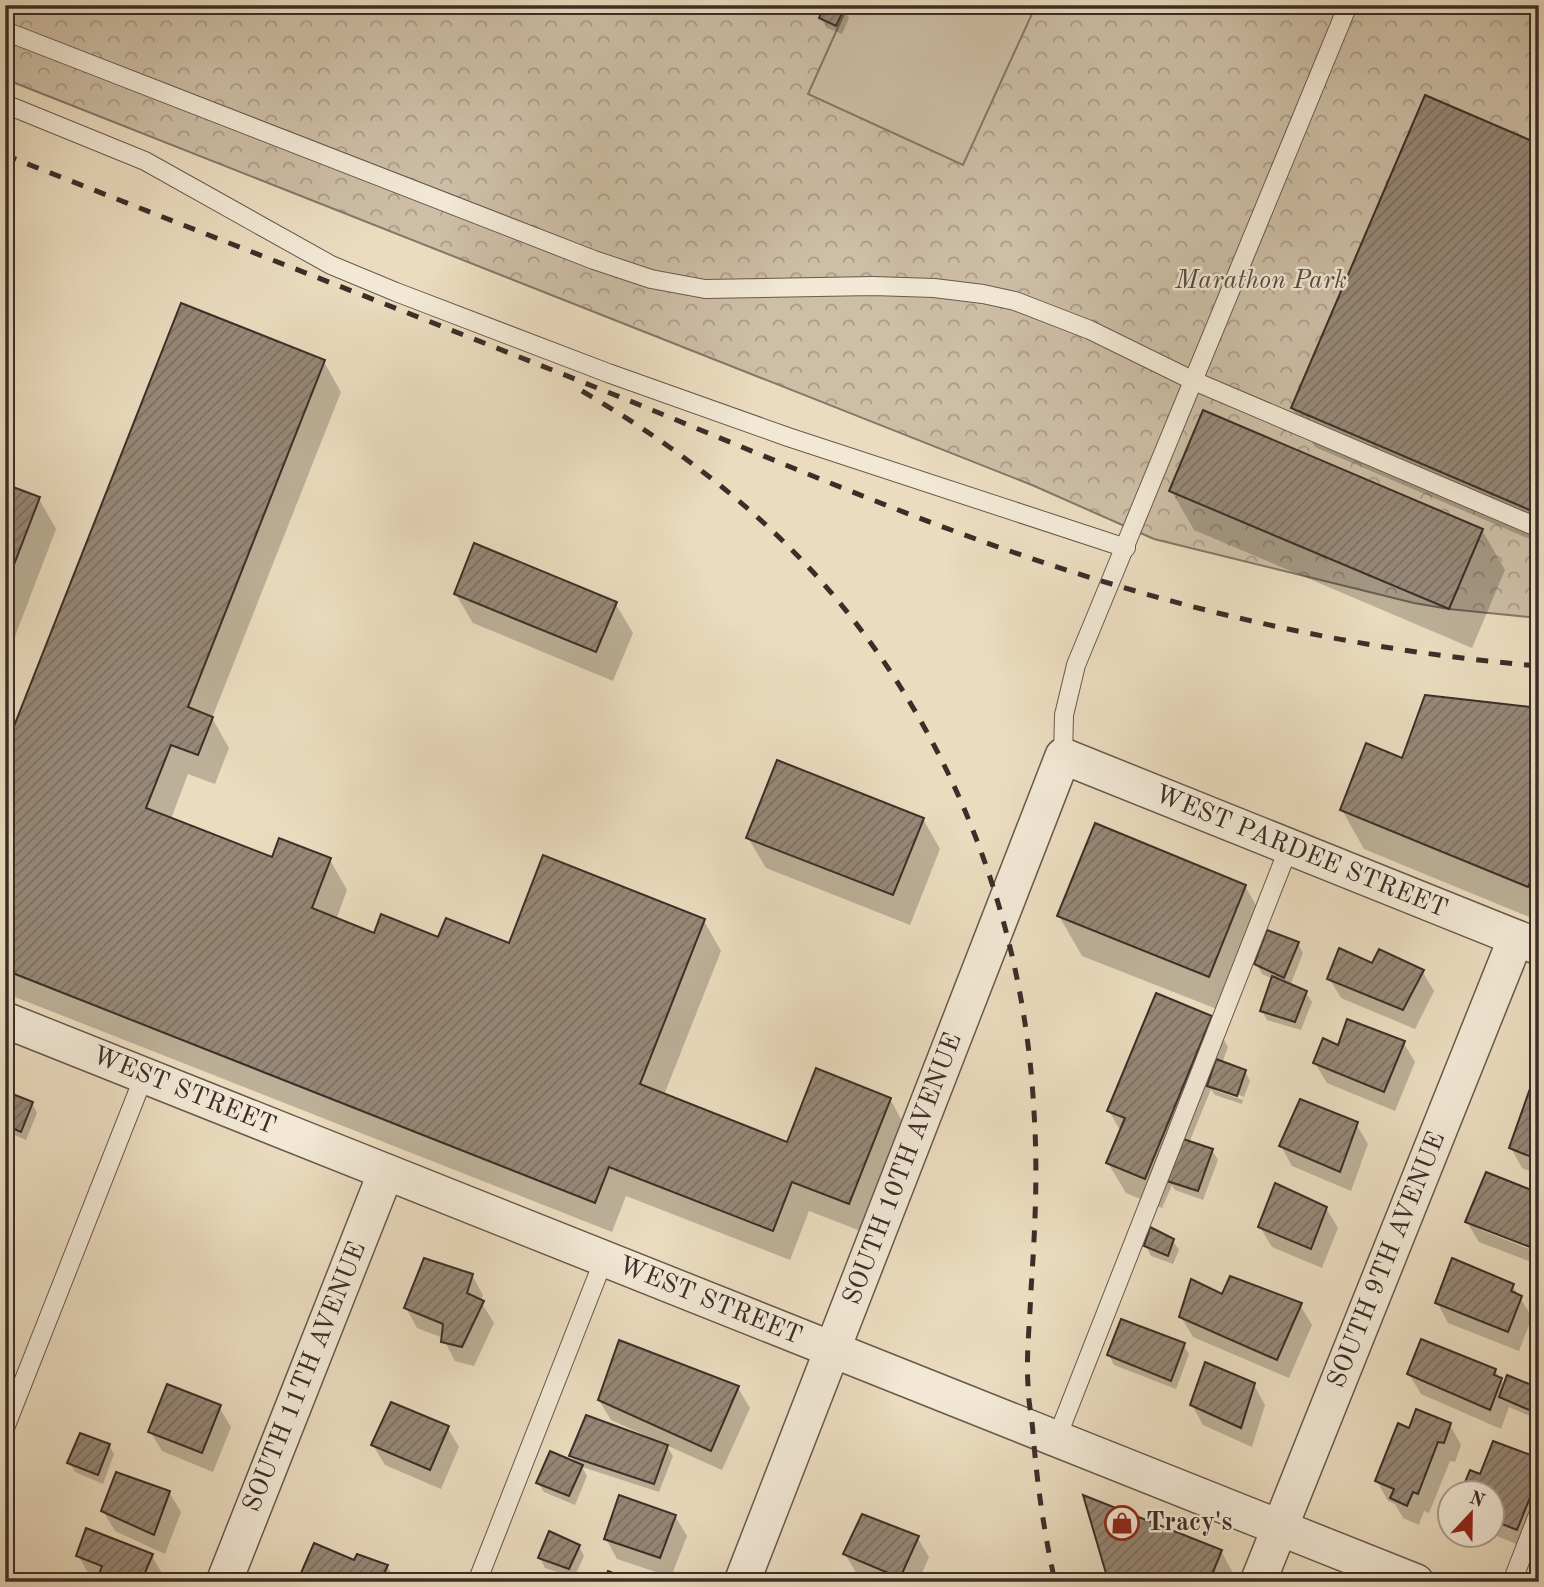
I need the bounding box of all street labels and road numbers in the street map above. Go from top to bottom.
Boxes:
street label: WEST PARDEE STREET [1151,781,1451,923]
street label: SOUTH 10TH AVENUE [839,1030,967,1308]
street label: WEST STREET [89,1042,279,1140]
street label: SOUTH 9TH AVENUE [1324,1128,1450,1392]
street label: SOUTH 11TH AVENUE [239,1238,371,1516]
street label: WEST STREET [615,1252,805,1350]

